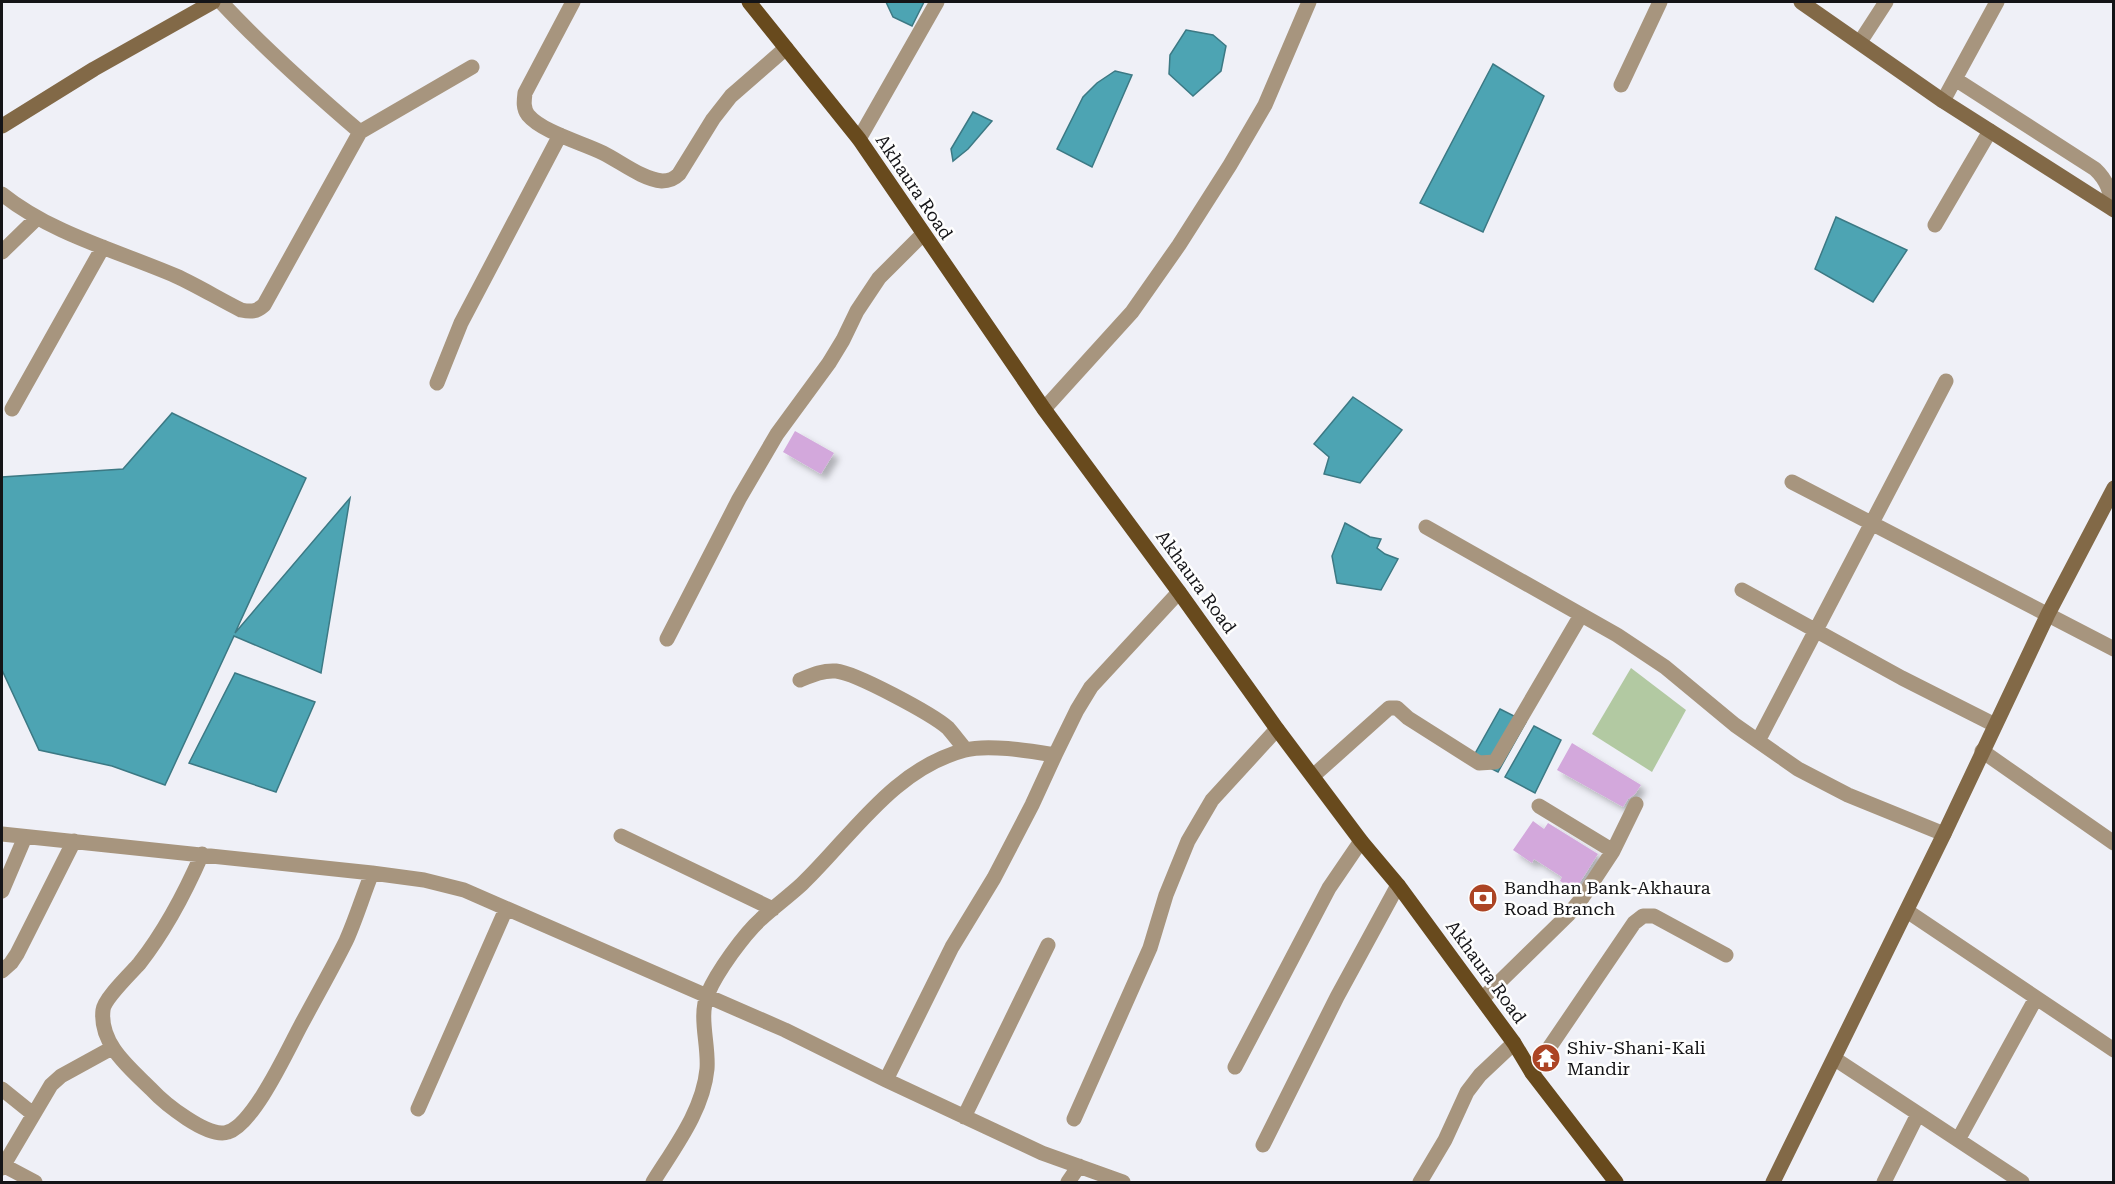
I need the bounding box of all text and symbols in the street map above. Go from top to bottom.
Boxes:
street label: Akhaura Road [872,130,958,244]
street label: Akhaura Road [1152,526,1241,638]
place label: Bandhan Bank-Akhaura Road Branch [1504,877,1711,919]
bank icon: Bandhan Bank-Akhaura Road Branch [1467,882,1499,914]
street label: Akhaura Road [1442,916,1531,1028]
place label: Shiv-Shani-Kali Mandir [1567,1037,1706,1079]
temple icon: Shiv-Shani-Kali Mandir [1530,1042,1562,1074]

